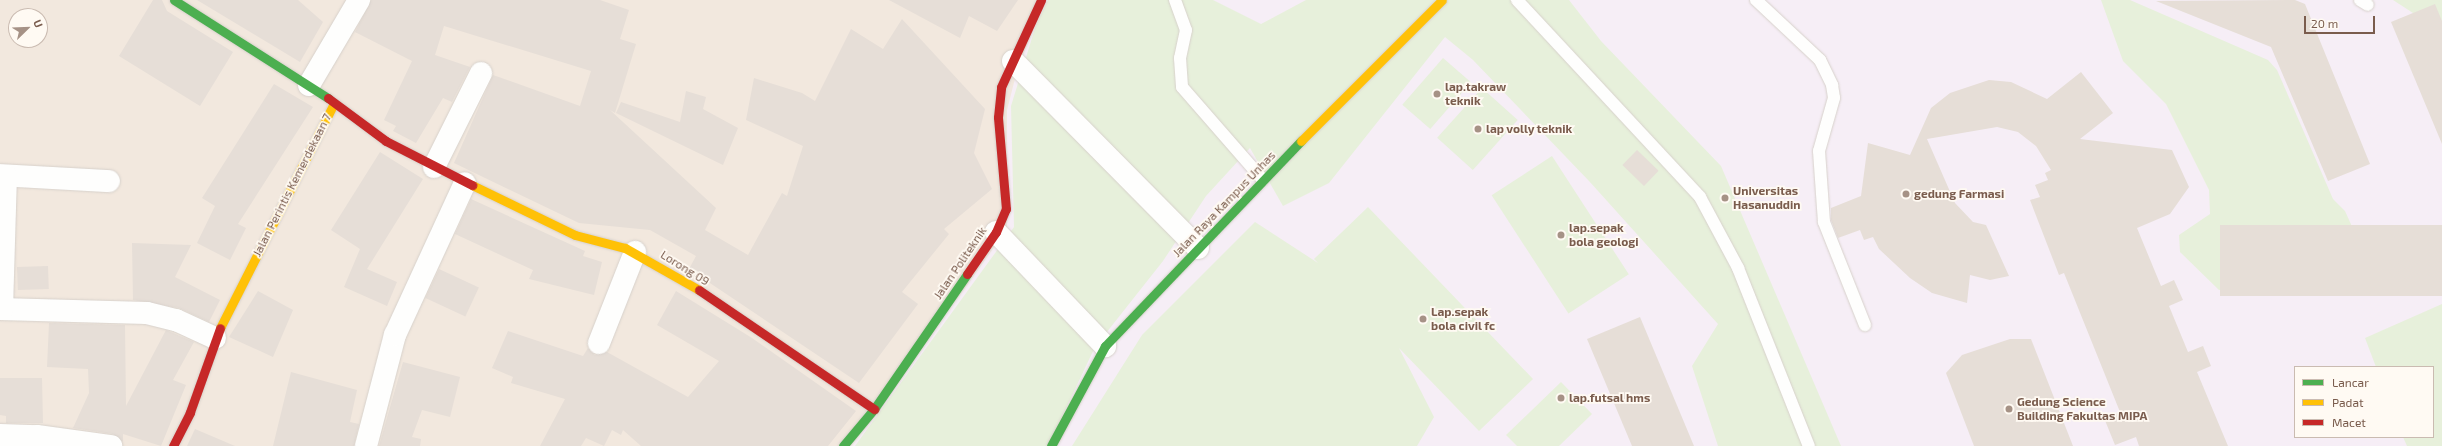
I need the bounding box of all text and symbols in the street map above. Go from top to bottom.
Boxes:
north arrow [8,8,48,48]
scale bar [2306,8,2377,34]
text: 20 m [2311,16,2338,30]
text: U [31,17,46,30]
place label: lap.takraw teknik [1445,80,1506,108]
marker: lap.takraw teknik [1432,89,1442,99]
street label: Jalan Perintis Kemerdekaan 7 [250,111,334,259]
place label: lap volly teknik [1486,122,1573,136]
marker: lap volly teknik [1473,124,1483,134]
street label: Jalan Raya Kampus Unhas [1170,148,1278,260]
place label: Universitas Hasanuddin [1733,184,1801,212]
place label: gedung Farmasi [1914,187,2004,201]
marker: gedung Farmasi [1901,189,1911,199]
marker: Universitas Hasanuddin [1720,193,1730,203]
place label: lap.sepak bola geologi [1569,221,1639,249]
street label: Jalan Politeknik [931,224,989,302]
marker: lap.sepak bola geologi [1556,230,1566,240]
street label: Lorong 09 [658,247,712,289]
place label: Lap.sepak bola civil fc [1431,305,1496,333]
marker: Lap.sepak bola civil fc [1418,314,1428,324]
legend [2294,366,2434,438]
text: Lancar [2332,375,2369,389]
place label: lap.futsal hms [1569,391,1651,405]
marker: lap.futsal hms [1556,393,1566,403]
place label: Gedung Science Building Fakultas MIPA [2017,395,2147,423]
text: Padat [2332,395,2364,409]
marker: Gedung Science Building Fakultas MIPA [2004,404,2014,414]
text: Macet [2332,415,2366,429]

